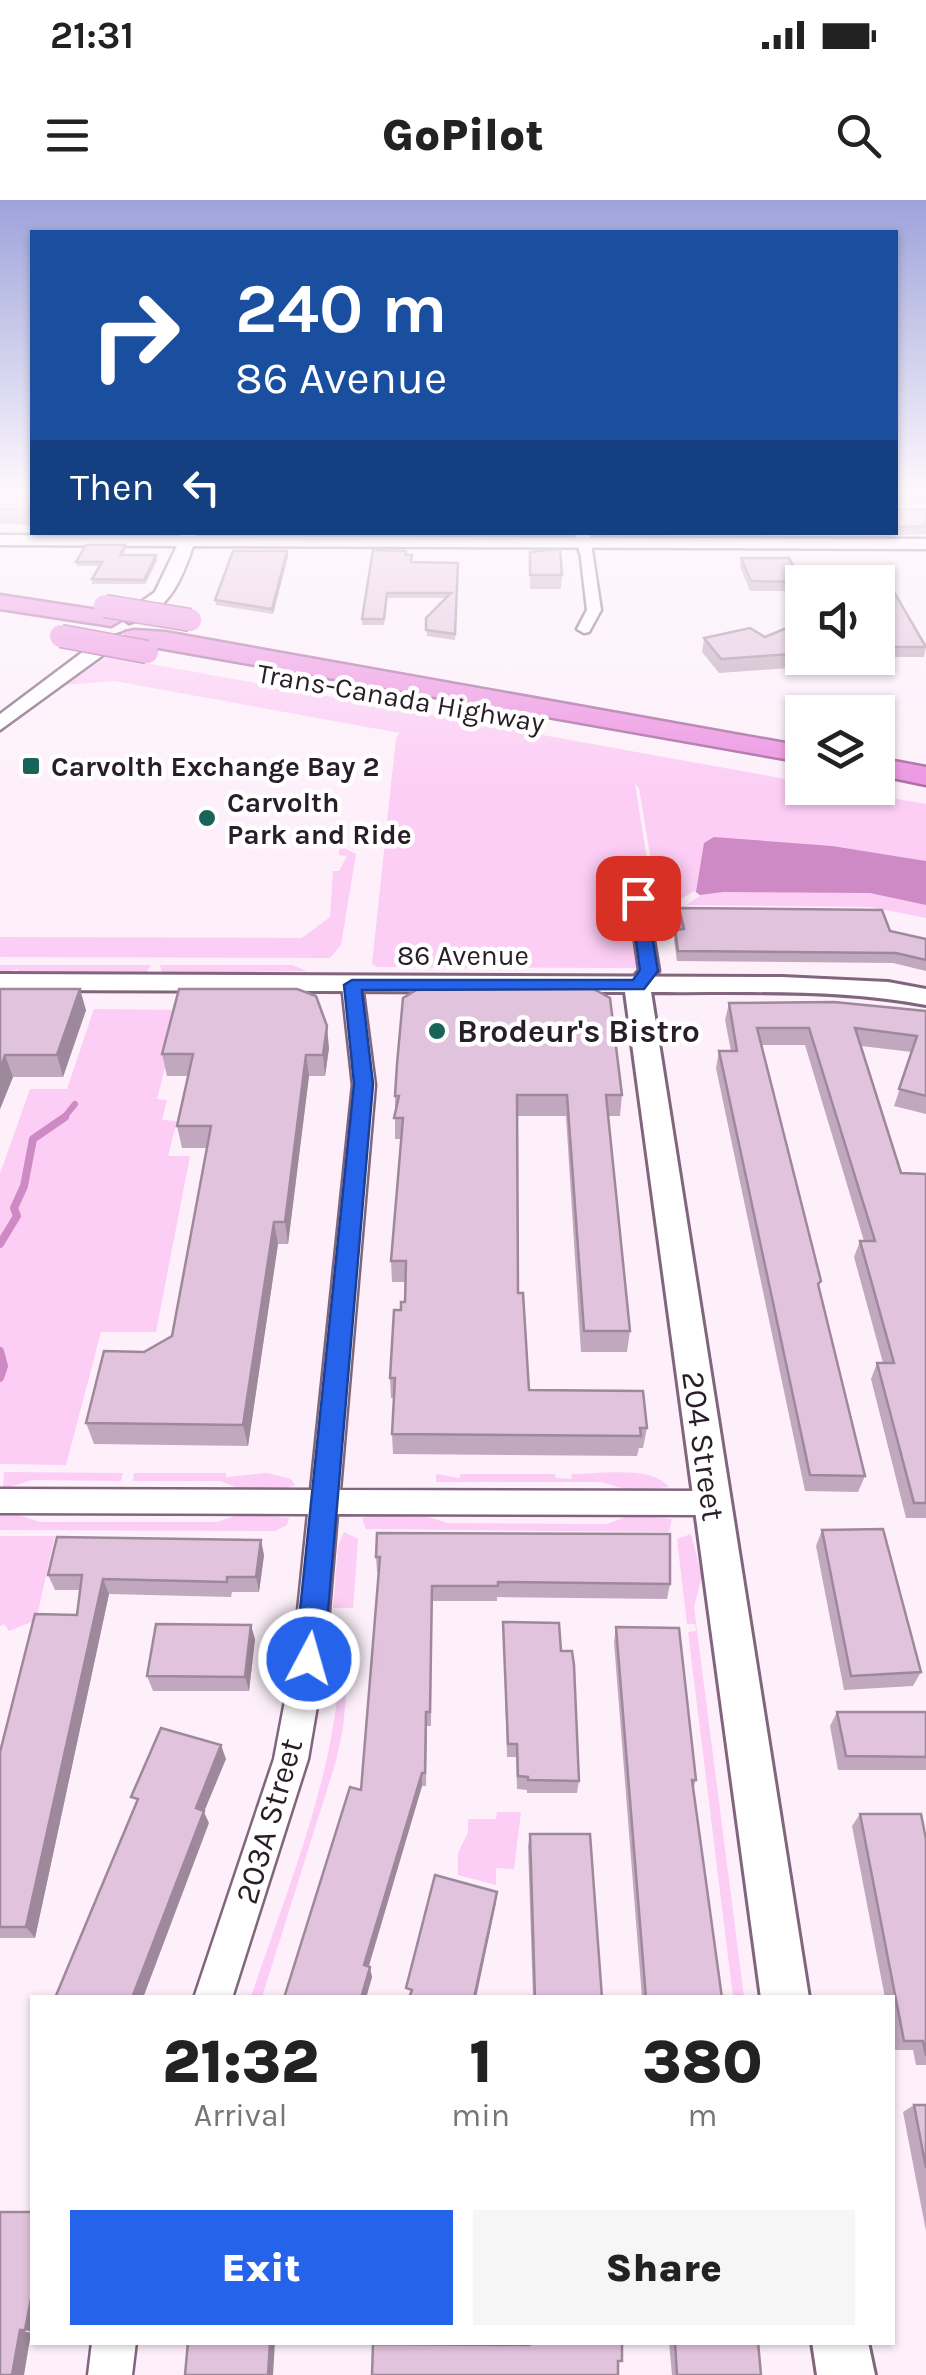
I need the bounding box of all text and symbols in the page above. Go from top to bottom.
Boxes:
text: 21:31 [50,13,134,58]
icon: menu [40,108,95,163]
icon: search [831,108,886,163]
text: GoPilot [382,109,544,161]
text: 240 m [235,268,447,350]
icon: right [70,270,200,400]
text: 86 Avenue [235,352,447,404]
icon: left [174,460,229,515]
text: Then [70,465,154,510]
map controls [785,565,895,805]
button: sound [785,565,895,675]
street label: Trans-Canada Highway [255,656,547,740]
button: layers [785,695,895,805]
place label: Carvolth Exchange Bay 2 [51,750,379,783]
marker: Carvolth Exchange Bay 2 [20,755,42,777]
place label: Carvolth Park and Ride [227,786,412,851]
marker: Carvolth Park and Ride [196,807,218,829]
pin [596,856,681,941]
icon: arrive [611,871,666,926]
street label: 86 Avenue [397,939,529,972]
place label: Brodeur's Bistro [457,1013,700,1050]
marker: Brodeur's Bistro [426,1020,448,1042]
street label: 204 Street [674,1369,732,1523]
position arrow [257,1607,361,1711]
street label: 203A Street [228,1734,310,1908]
text: 21:32 [162,2027,319,2097]
text: 1 [469,2027,492,2097]
text: 380 [642,2027,763,2097]
text: Arrival [194,2097,287,2134]
text: min [451,2097,510,2134]
text: m [688,2097,717,2134]
button: Exit [70,2210,453,2325]
button: Share [473,2210,855,2325]

